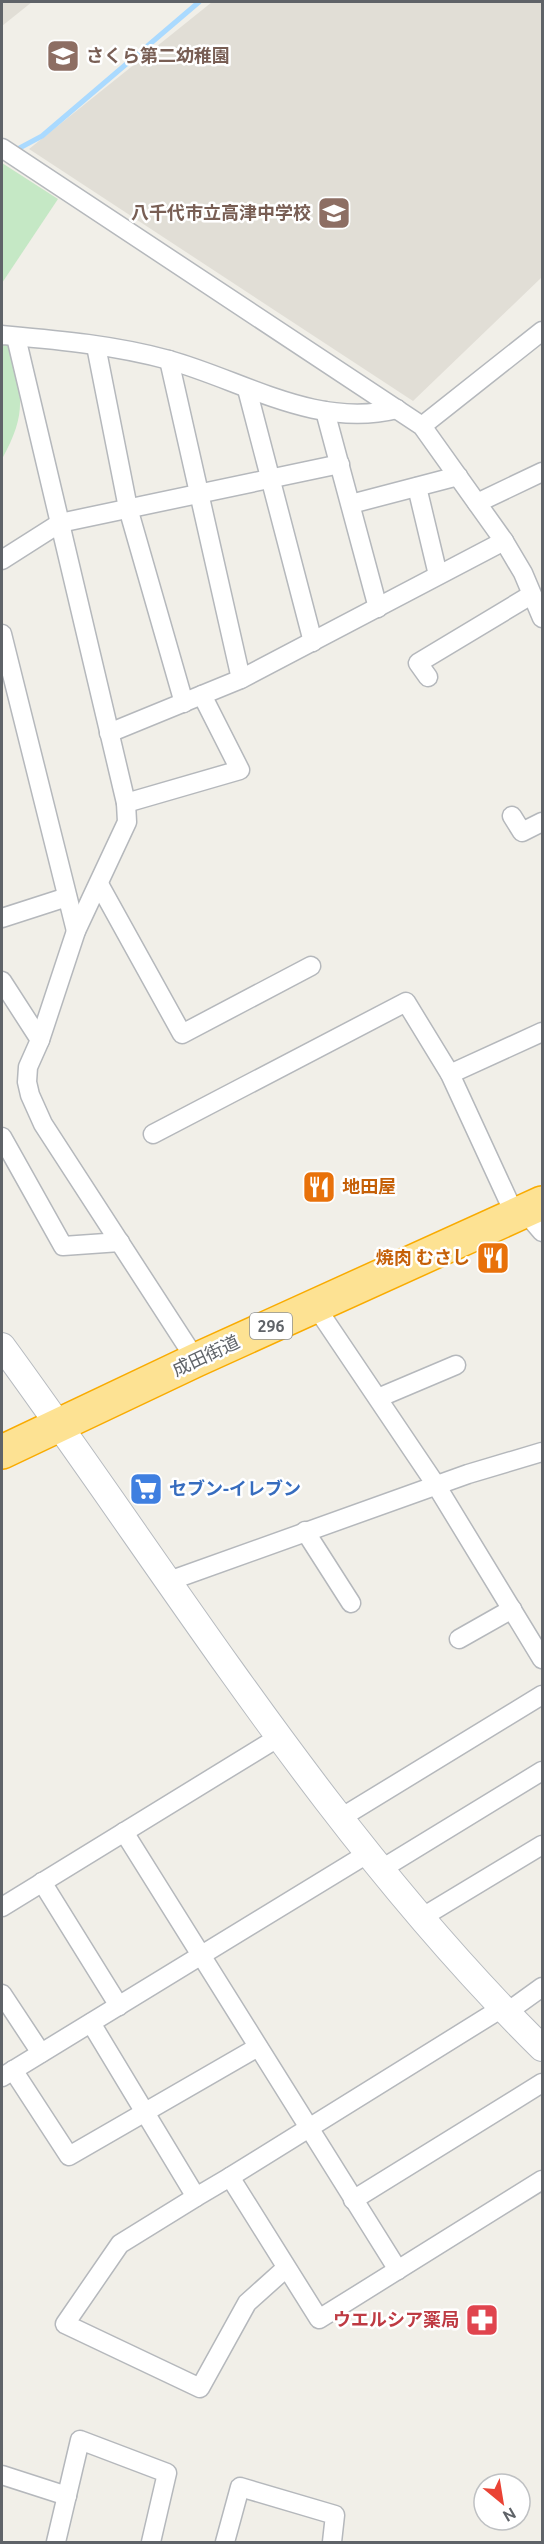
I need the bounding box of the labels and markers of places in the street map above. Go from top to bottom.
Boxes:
school or university icon: さくら第二幼稚園 [45,38,81,74]
place label: さくら第二幼稚園 [86,45,230,65]
school or university icon: 八千代市立高津中学校 [316,195,352,231]
place label: 八千代市立高津中学校 [131,202,311,222]
restaurant icon: 地田屋 [301,1169,337,1205]
place label: 地田屋 [342,1176,396,1196]
restaurant icon: 焼肉 むさし [475,1240,511,1276]
place label: 焼肉 むさし [376,1247,470,1267]
supermarket icon: セブン-イレブン [128,1471,164,1507]
place label: セブン-イレブン [169,1478,301,1498]
pharmacy icon: ウエルシア薬局 [464,2302,500,2338]
place label: ウエルシア薬局 [333,2309,459,2329]

